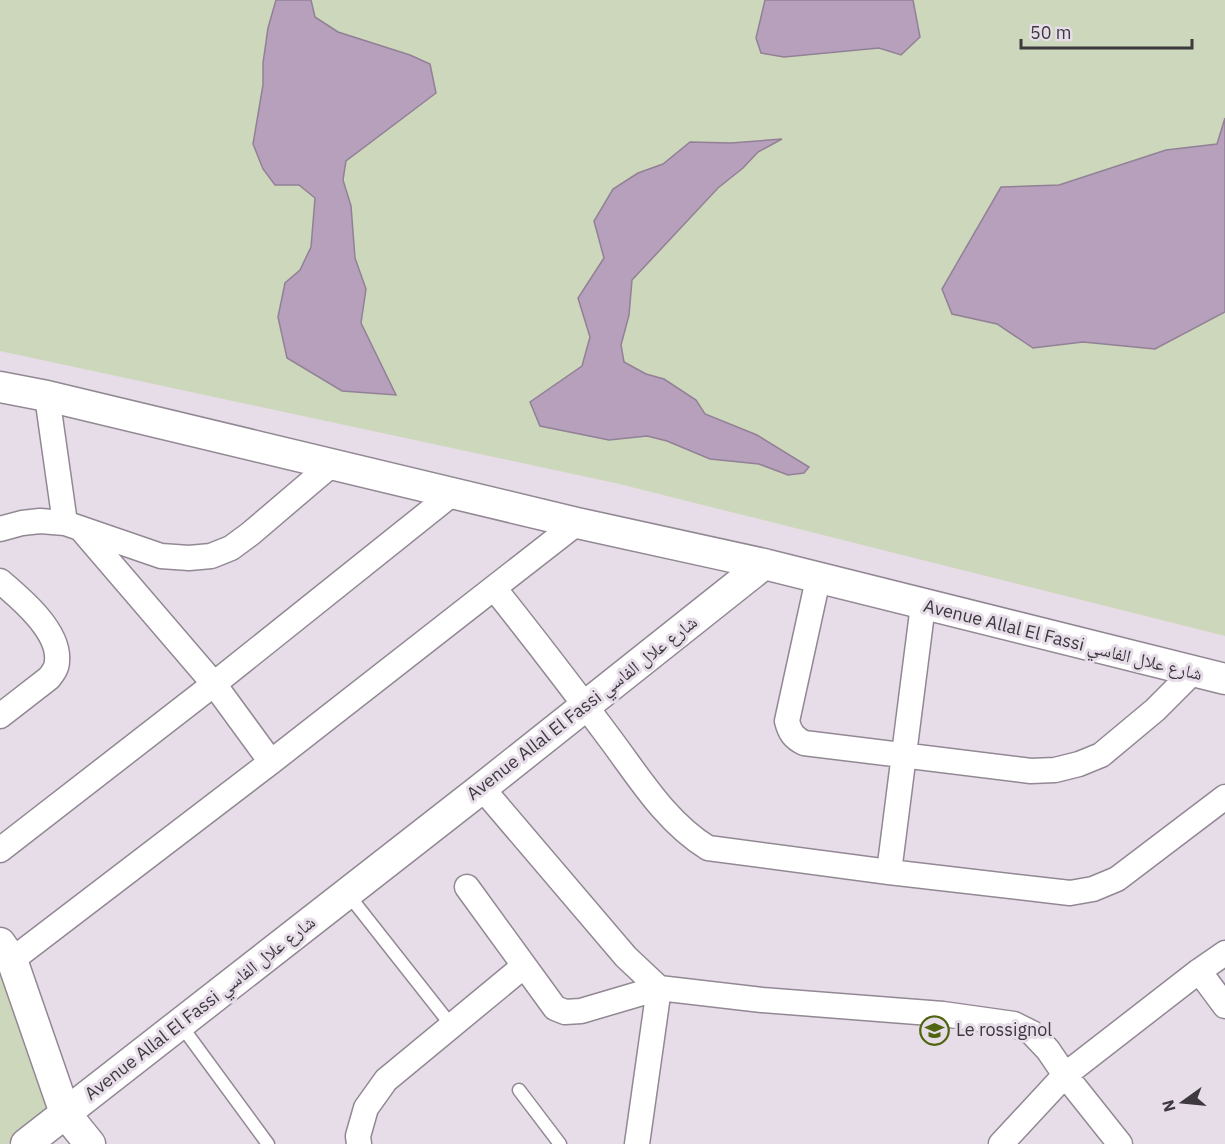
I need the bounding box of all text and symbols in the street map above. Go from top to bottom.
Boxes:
scale bar [1021,12,1192,50]
text: 50 m [1030,21,1072,44]
street label: Avenue Allal El Fassi شارع علال الفاسي [921,594,1205,689]
street label: Avenue Allal El Fassi شارع علال الفاسي [462,610,704,808]
street label: Avenue Allal El Fassi شارع علال الفاسي [80,910,322,1108]
school or university icon: Le rossignol [919,1014,951,1046]
place label: Le rossignol [956,1018,1052,1041]
north arrow [1153,1072,1213,1132]
text: N [1157,1098,1180,1114]

